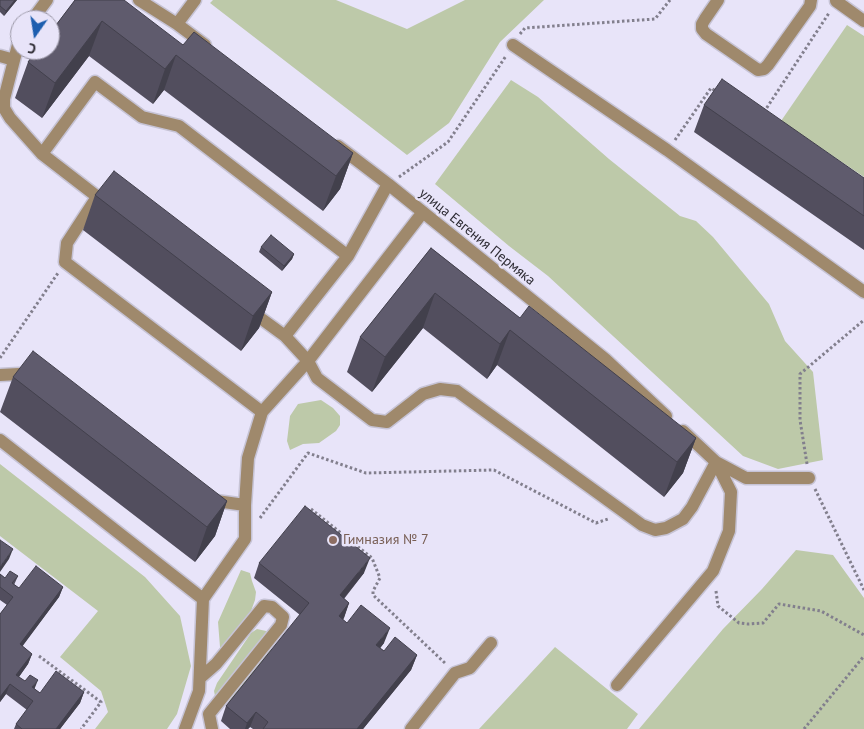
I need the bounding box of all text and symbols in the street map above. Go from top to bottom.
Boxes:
north arrow [10,10,60,60]
text: С [26,39,38,58]
street label: улица Евгения Пермяка [415,185,539,289]
place label: Гимназия № 7 [343,532,429,548]
marker: Гимназия № 7 [327,534,339,546]

